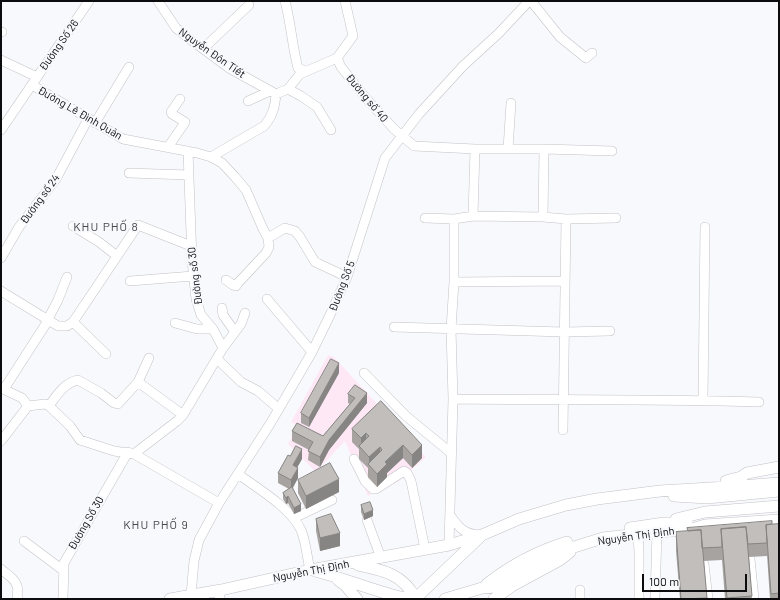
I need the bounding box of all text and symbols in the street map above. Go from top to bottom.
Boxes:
street label: Đường Số 26 [37,17,81,73]
street label: Nguyễn Đôn Tiết [176,25,248,81]
street label: Đường số 40 [343,71,391,125]
street label: Đường Lê Đình Quản [35,83,125,143]
street label: Đường số 24 [17,171,63,227]
district label: KHU PHỐ 8 [73,220,139,234]
street label: Đường số 30 [185,246,205,306]
street label: Đường Số 5 [326,259,358,313]
street label: Đường Số 30 [65,494,107,552]
district label: KHU PHỐ 9 [123,518,189,532]
street label: Nguyễn Thị Định [597,524,675,548]
street label: Nguyễn Thị Định [272,557,350,585]
scale bar [644,566,749,592]
text: 100 m [649,574,679,588]

